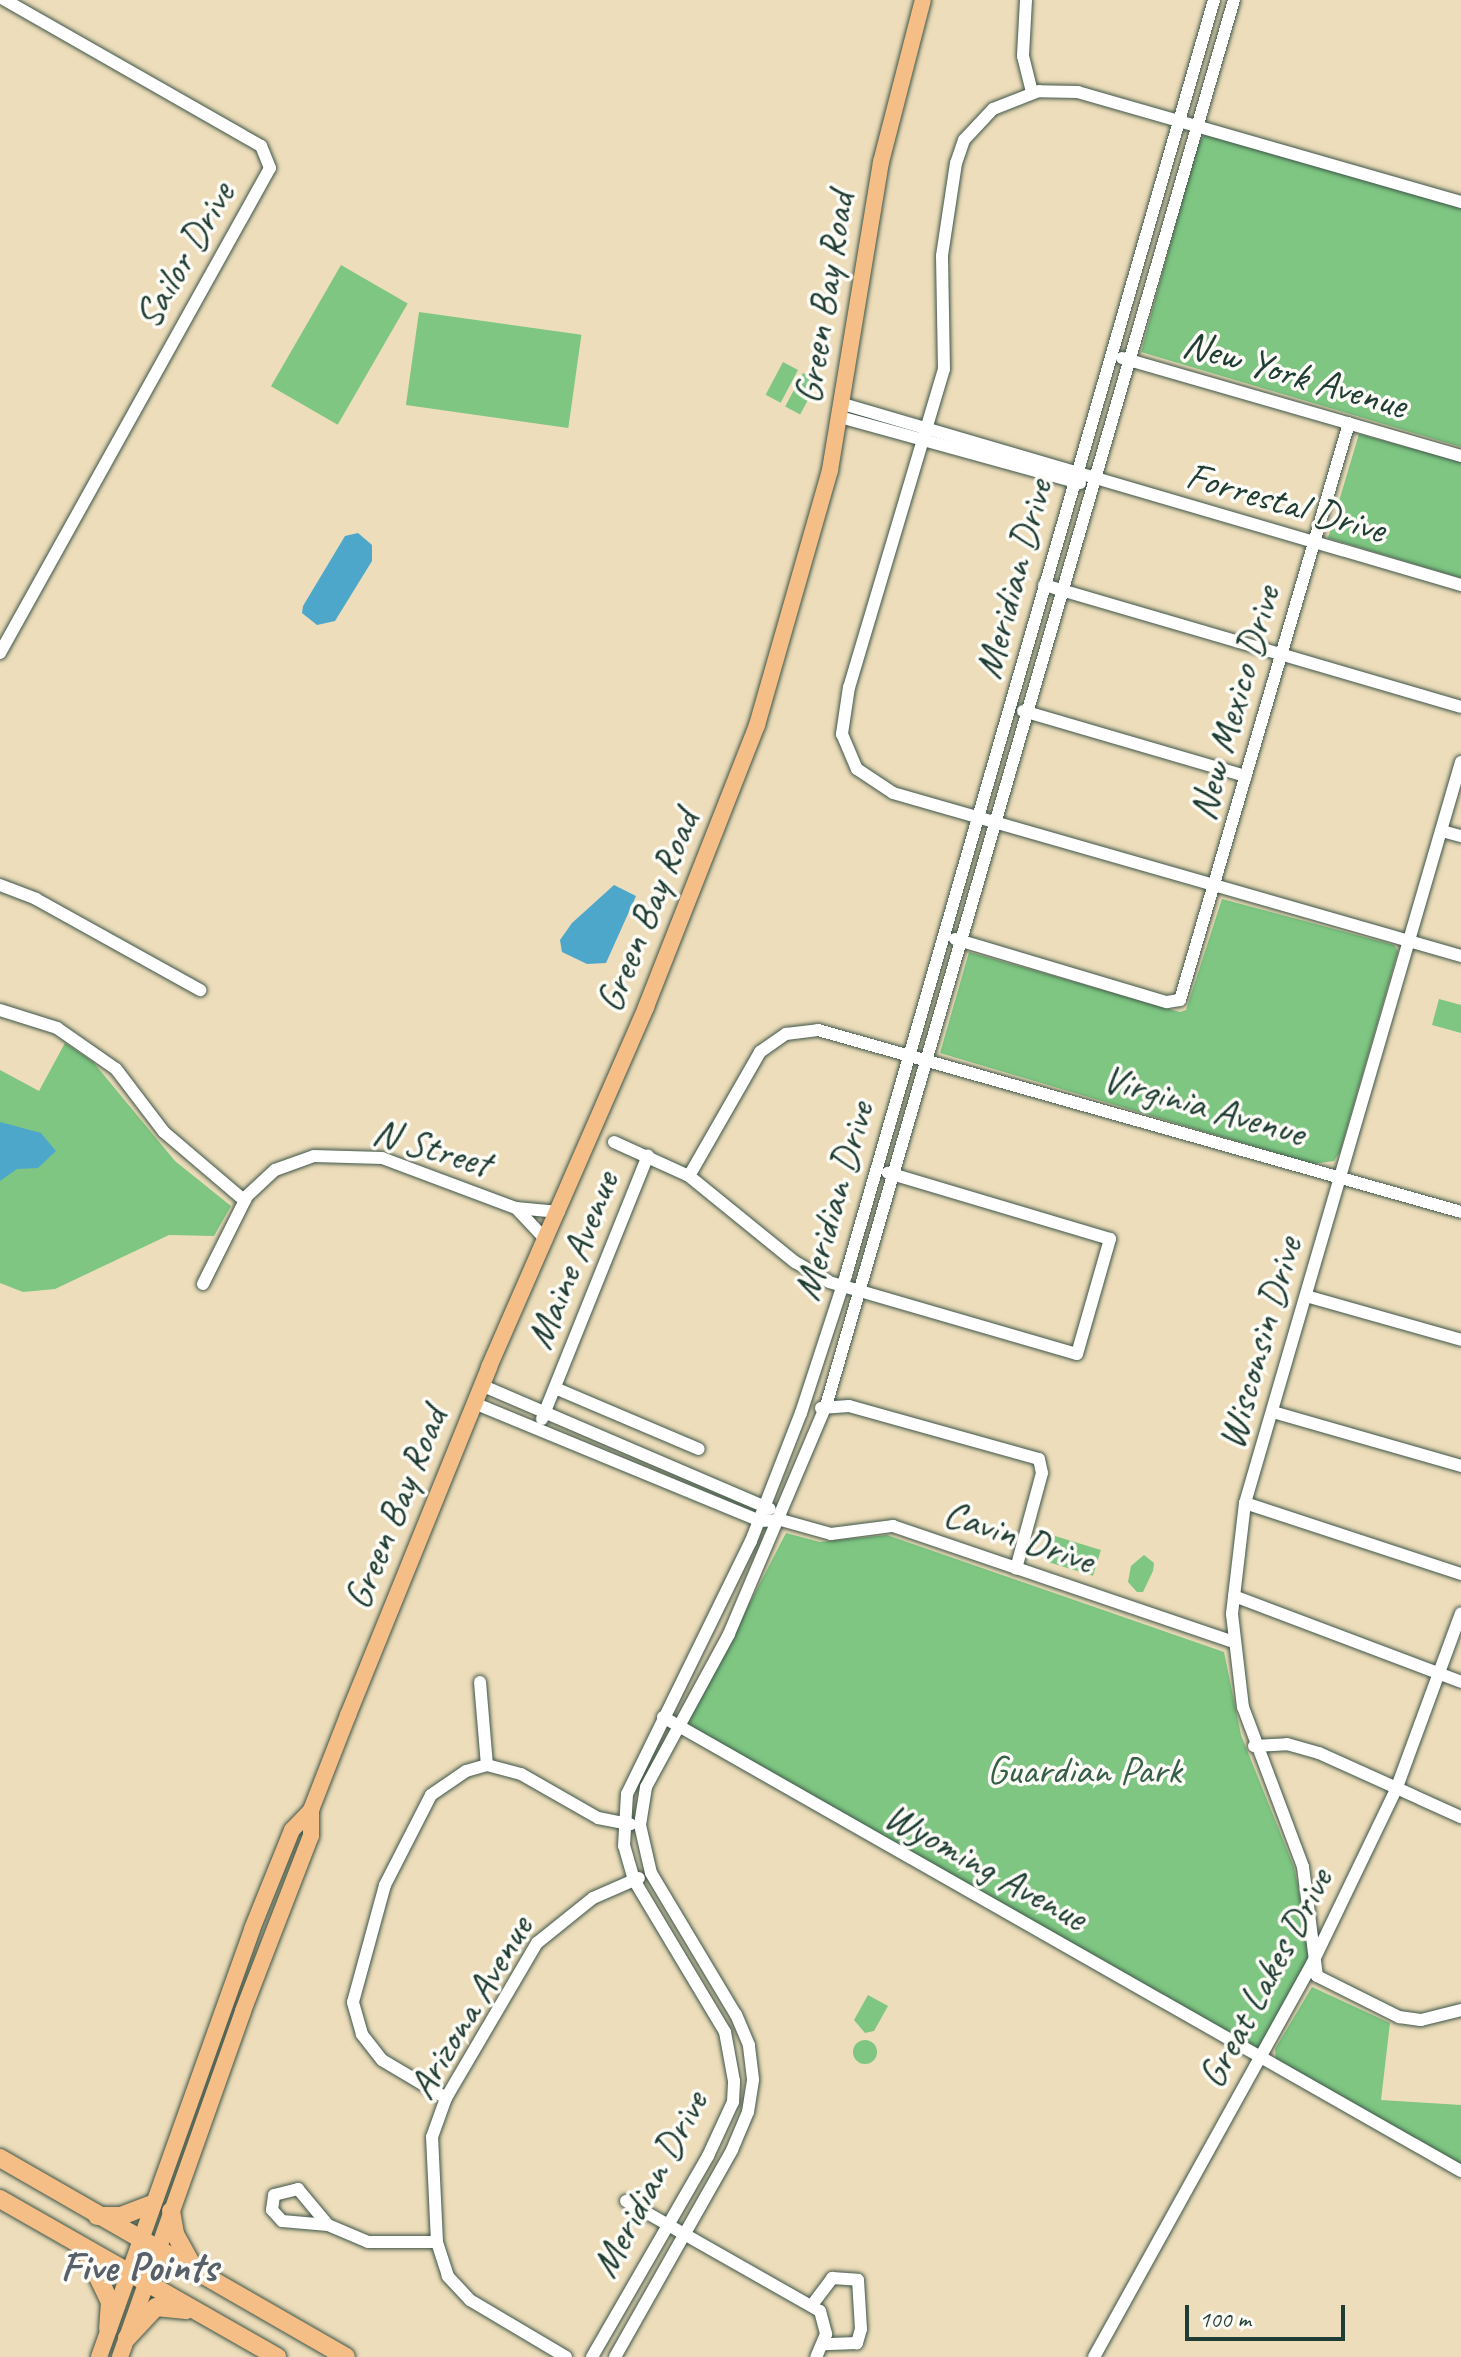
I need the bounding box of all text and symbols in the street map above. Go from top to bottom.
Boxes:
street label: Sailor Drive [123,173,245,337]
street label: Green Bay Road [783,188,865,408]
street label: New York Avenue [1178,319,1412,429]
street label: Forrestal Drive [1181,451,1391,553]
street label: Meridian Drive [963,474,1063,684]
street label: New Mexico Drive [1178,581,1290,825]
street label: Green Bay Road [584,802,710,1020]
street label: Virginia Avenue [1098,1053,1310,1157]
street label: Meridian Drive [782,1096,884,1306]
street label: N Street [367,1106,497,1188]
street label: Maine Avenue [515,1165,629,1355]
street label: Wisconsin Drive [1206,1232,1312,1454]
street label: Green Bay Road [332,1399,458,1617]
street label: Cavin Drive [938,1488,1100,1584]
park label: Guardian Park [986,1746,1182,1794]
street label: Wyoming Avenue [877,1791,1095,1941]
street label: Great Lakes Drive [1187,1859,1343,2097]
street label: Arizona Avenue [397,1907,543,2107]
street label: Meridian Drive [580,2083,718,2285]
district label: Five Points [61,2242,217,2292]
scale bar [1189,2289,1349,2339]
text: 100 m [1199,2304,1251,2334]

